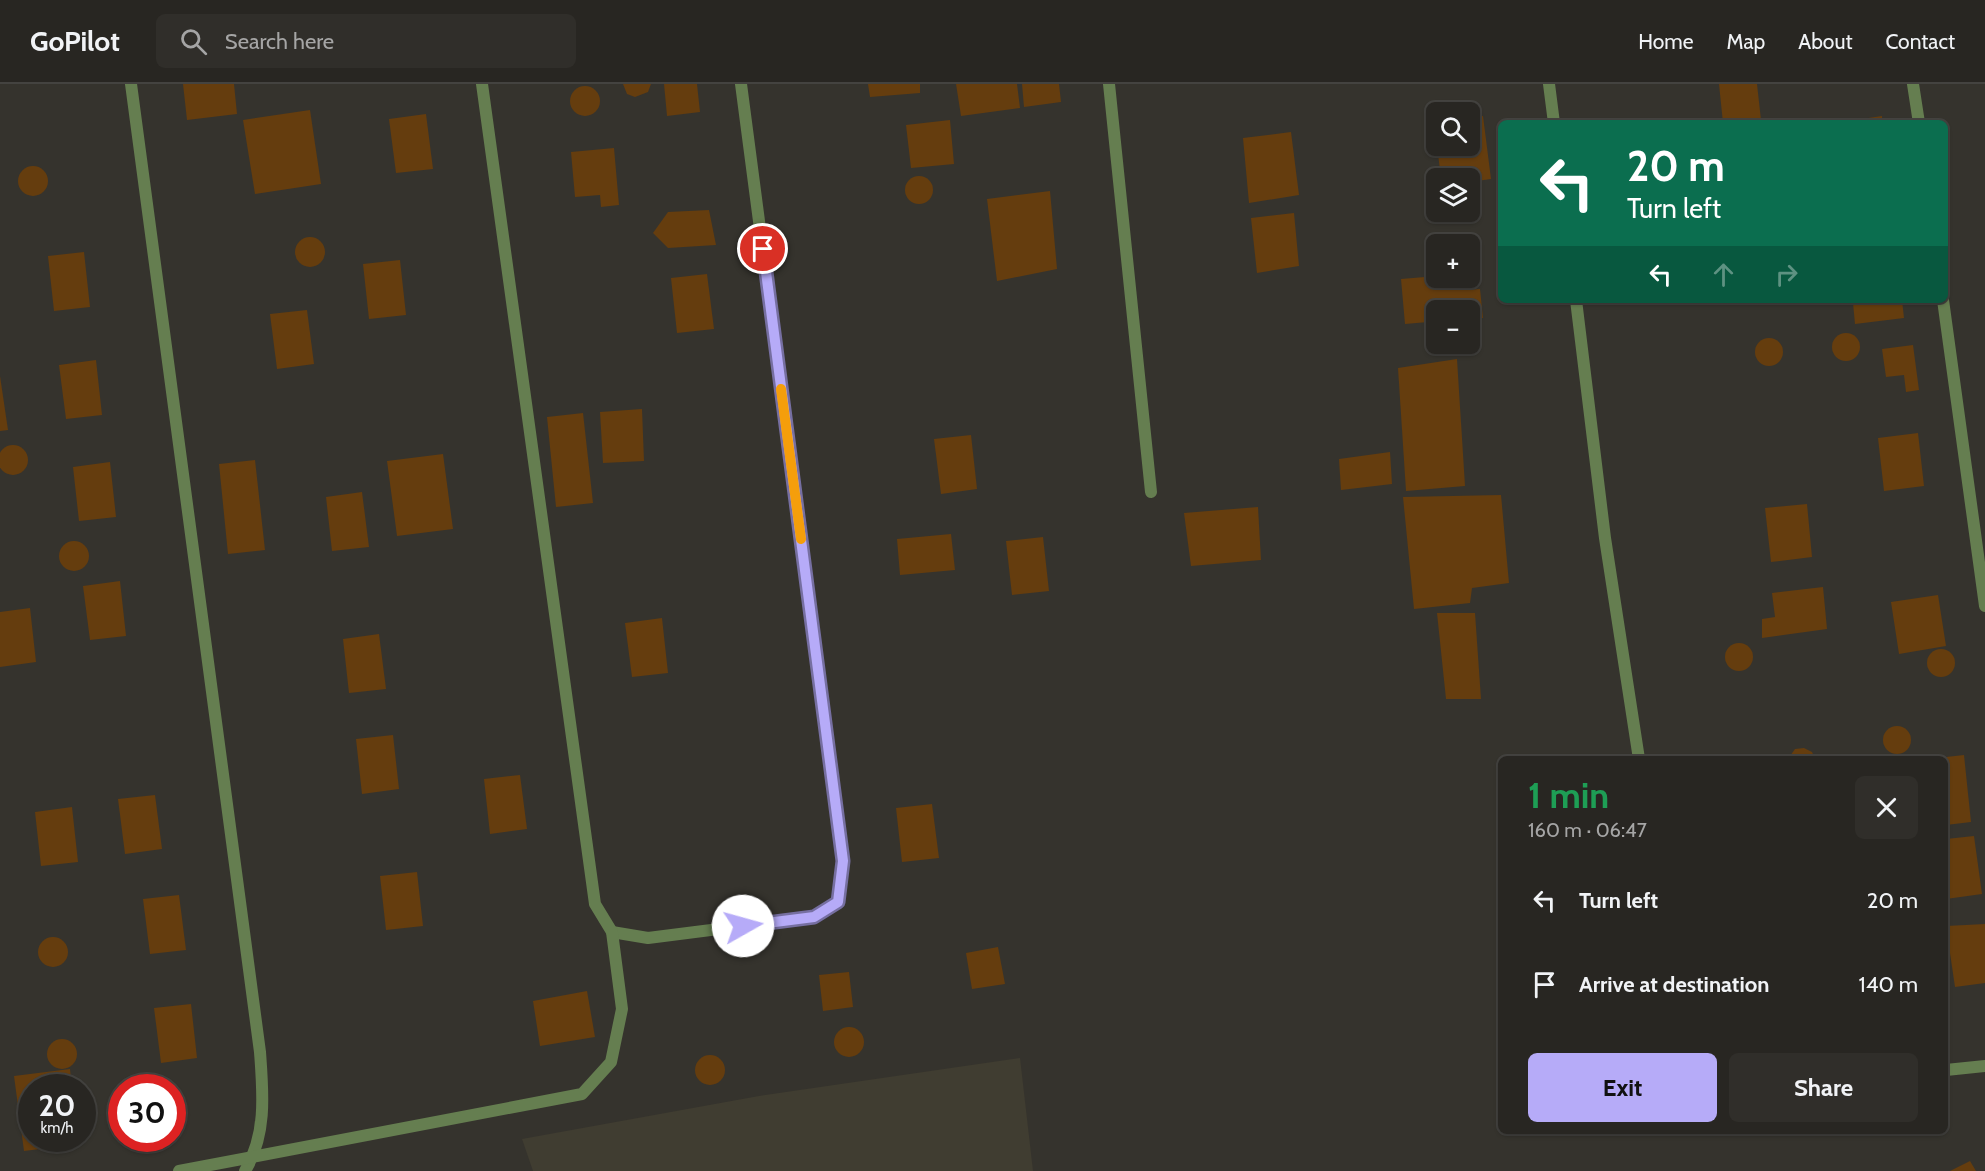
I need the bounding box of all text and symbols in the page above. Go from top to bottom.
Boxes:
search box [156,14,576,68]
text: GoPilot [30,24,120,58]
icon: search [177,25,210,58]
text: Search here [225,28,334,55]
text: Home [1638,29,1694,54]
text: Map [1727,29,1765,54]
text: About [1798,29,1852,54]
text: Contact [1885,29,1955,54]
map controls [1426,102,1480,354]
button: search [1426,102,1480,156]
text: 20 m [1627,140,1725,192]
icon: left [1528,144,1606,222]
button: layers [1426,168,1480,222]
text: Turn left [1627,192,1721,225]
pin [737,223,788,274]
icon: arrive [746,232,779,265]
button: + [1426,234,1480,288]
icon: left [1644,258,1677,291]
icon: ahead [1707,258,1740,291]
icon: right [1770,258,1803,291]
button: − [1426,300,1480,354]
text: 1 min [1528,773,1609,817]
button: close [1855,776,1918,839]
text: 160 m · 06:47 [1528,818,1647,842]
icon: left [1528,884,1561,917]
text: Turn left [1579,887,1658,914]
text: 20 m [1867,887,1918,914]
position arrow [711,894,775,958]
icon: arrive [1528,968,1561,1001]
text: Arrive at destination [1579,971,1769,998]
text: 140 m [1859,971,1918,998]
button: Exit [1528,1053,1717,1122]
button: Share [1729,1053,1918,1122]
speed limit sign: 30 [108,1074,186,1152]
text: 20 [38,1087,76,1124]
text: km/h [41,1119,73,1137]

